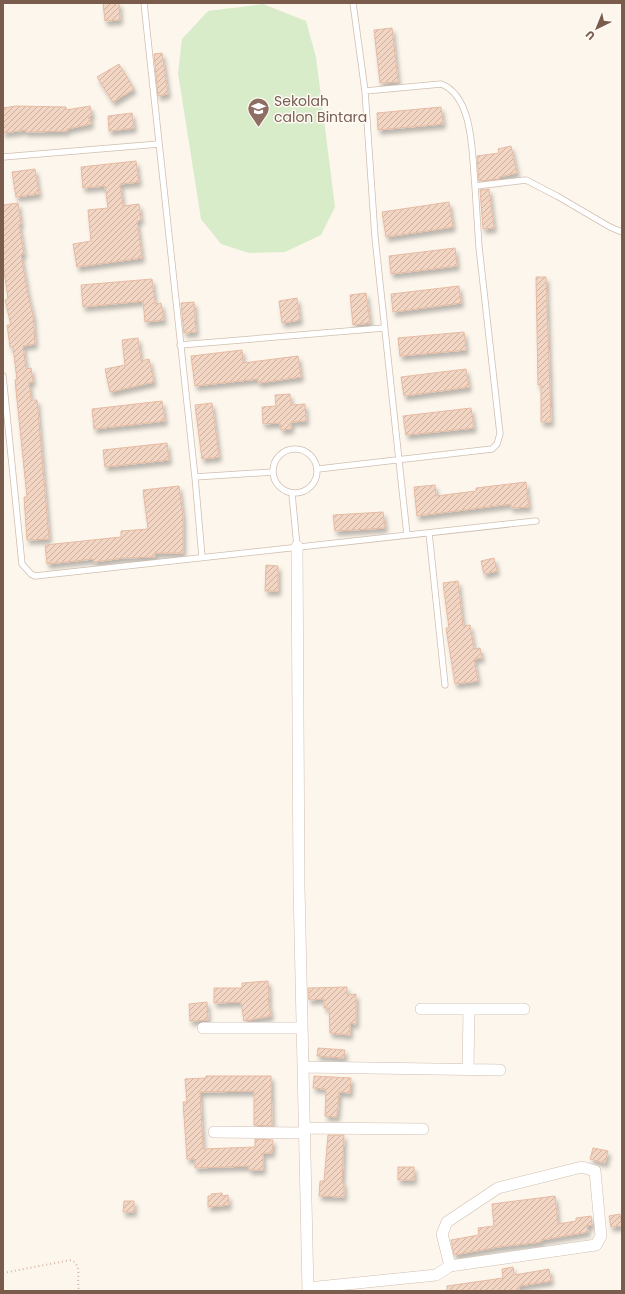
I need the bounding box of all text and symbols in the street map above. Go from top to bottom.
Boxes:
north arrow [577,8,617,48]
text: U [582,27,598,44]
place label: Sekolah calon Bintara [274,91,367,127]
school or university icon: Sekolah calon Bintara [246,96,272,129]

